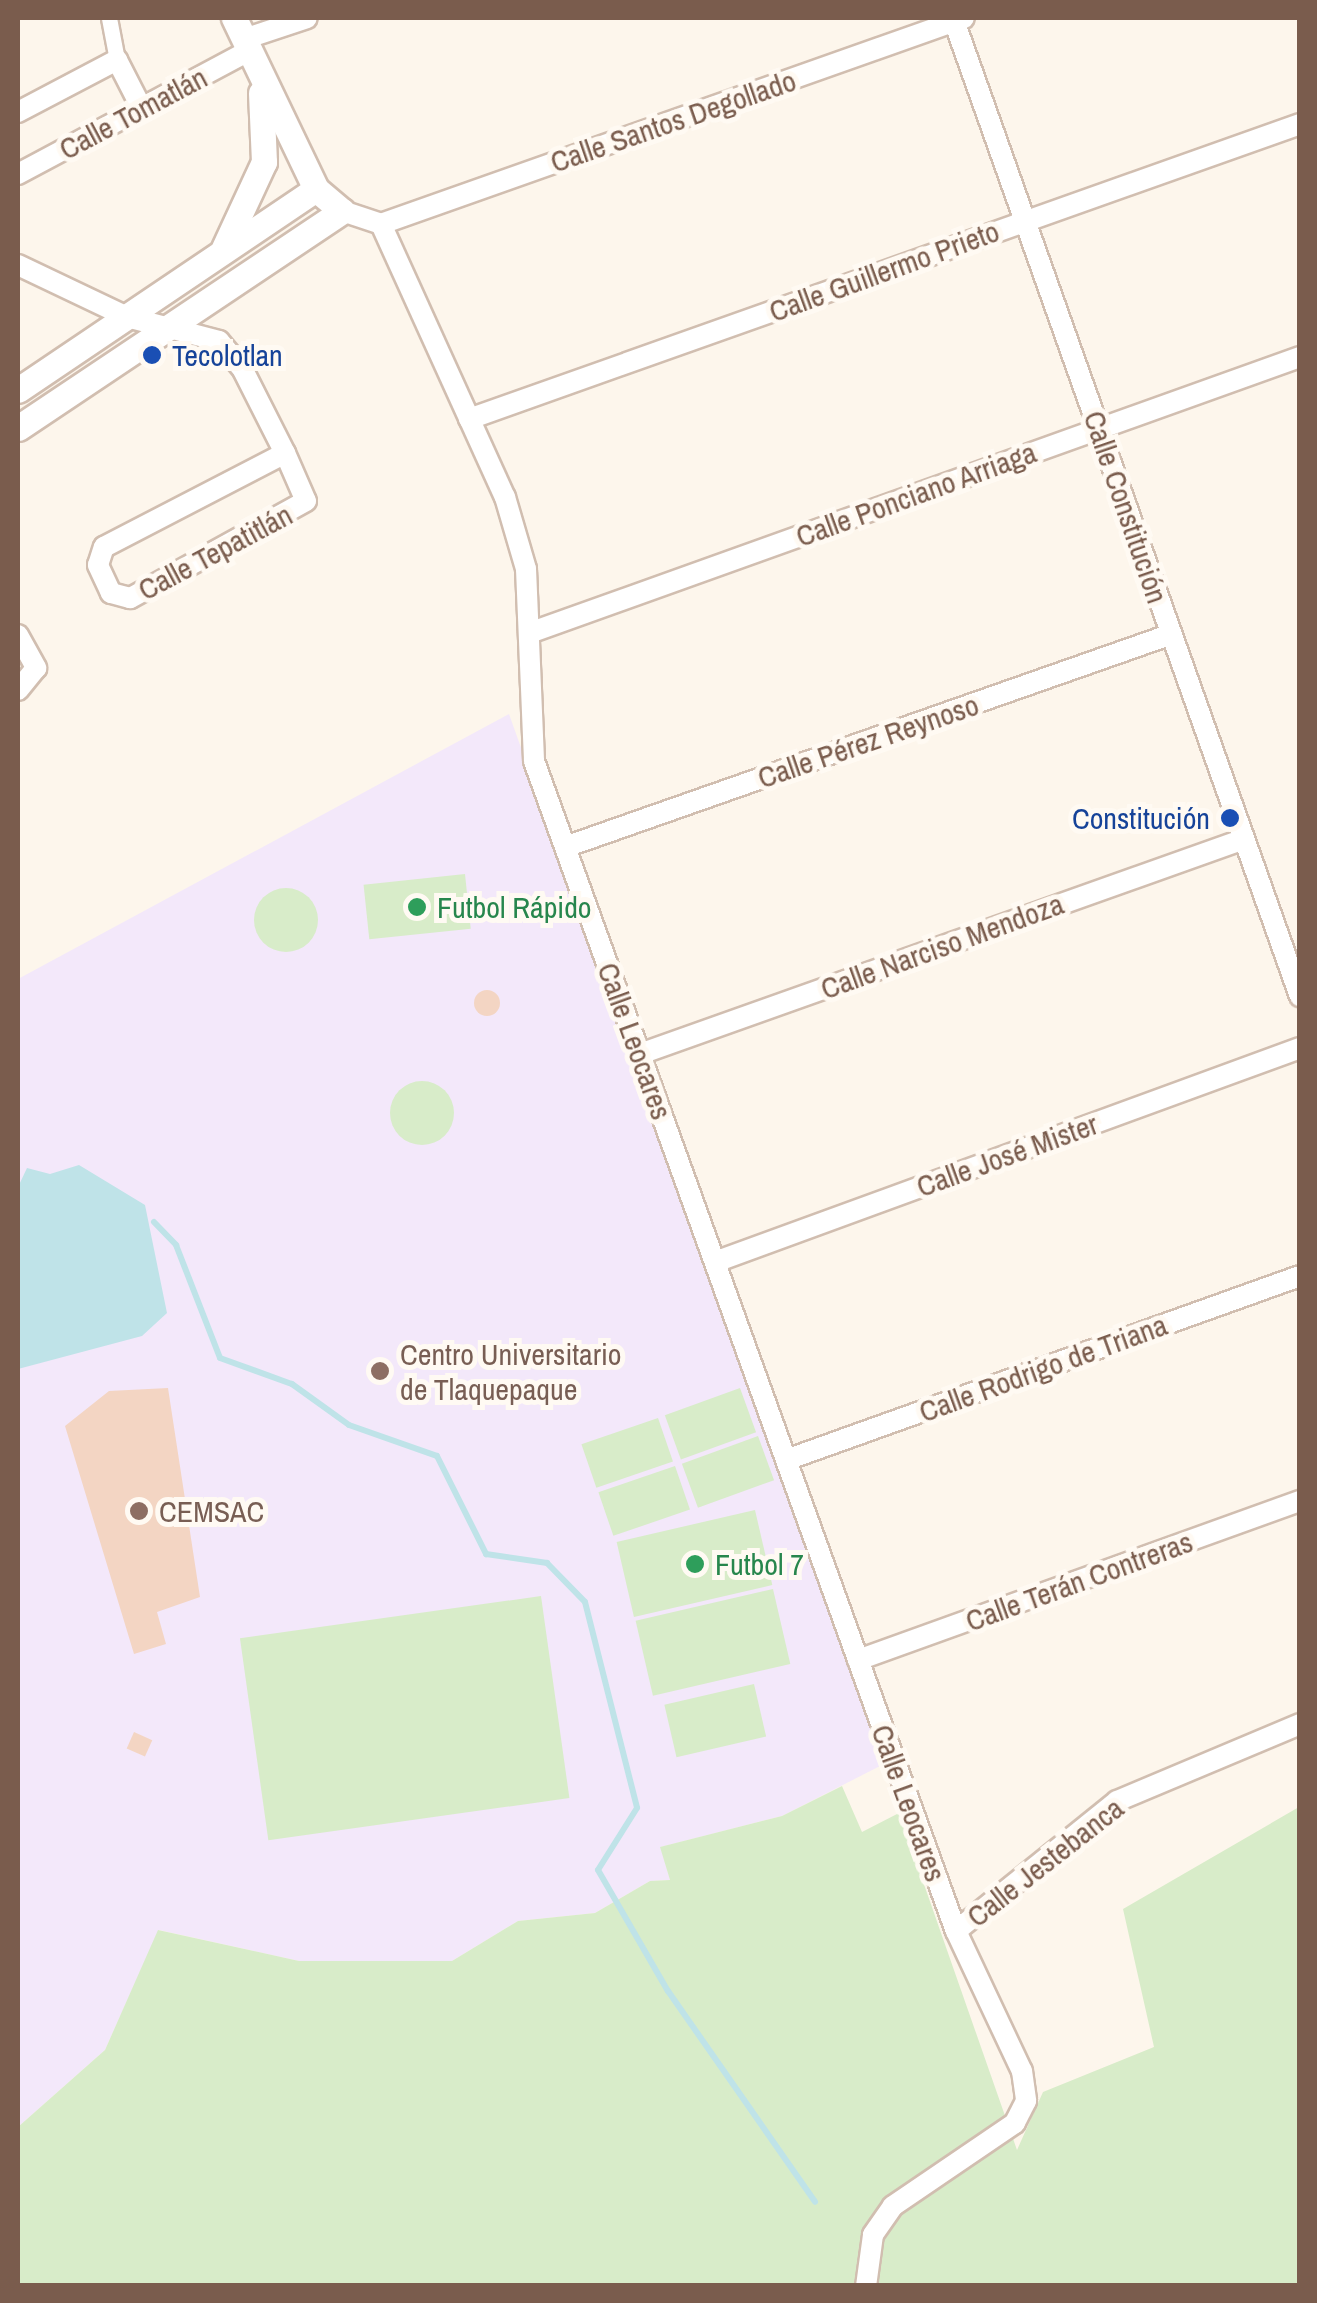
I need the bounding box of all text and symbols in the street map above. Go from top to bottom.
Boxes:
street label: Calle Tomatlán [53,59,213,167]
street label: Calle Santos Degollado [546,62,800,180]
street label: Calle Guillermo Prieto [764,213,1004,329]
place label: Tecolotlan [172,337,283,373]
marker: Tecolotlan [141,344,163,366]
street label: Calle Constitución [1076,406,1176,608]
street label: Calle Ponciano Arriaga [790,434,1042,554]
street label: Calle Tepatitlán [132,496,298,608]
street label: Calle Pérez Reynoso [753,686,983,796]
place label: Constitución [1072,800,1210,836]
marker: Constitución [1219,807,1241,829]
street label: Calle Narciso Mendoza [816,885,1068,1007]
place label: Futbol Rápido [437,889,592,925]
marker: Futbol Rápido [406,896,428,918]
street label: Calle Leocares [590,958,680,1124]
street label: Calle José Mister [912,1106,1102,1204]
street label: Calle Rodrigo de Triana [914,1306,1172,1430]
place label: Centro Universitario de Tlaquepaque [400,1336,621,1406]
marker: Centro Universitario de Tlaquepaque [369,1360,391,1382]
place label: CEMSAC [159,1493,264,1529]
marker: CEMSAC [128,1500,150,1522]
street label: Calle Terán Contreras [960,1523,1198,1639]
place label: Futbol 7 [715,1546,804,1582]
marker: Futbol 7 [684,1553,706,1575]
street label: Calle Leocares [864,1720,954,1886]
street label: Calle Jestebanca [960,1790,1130,1934]

